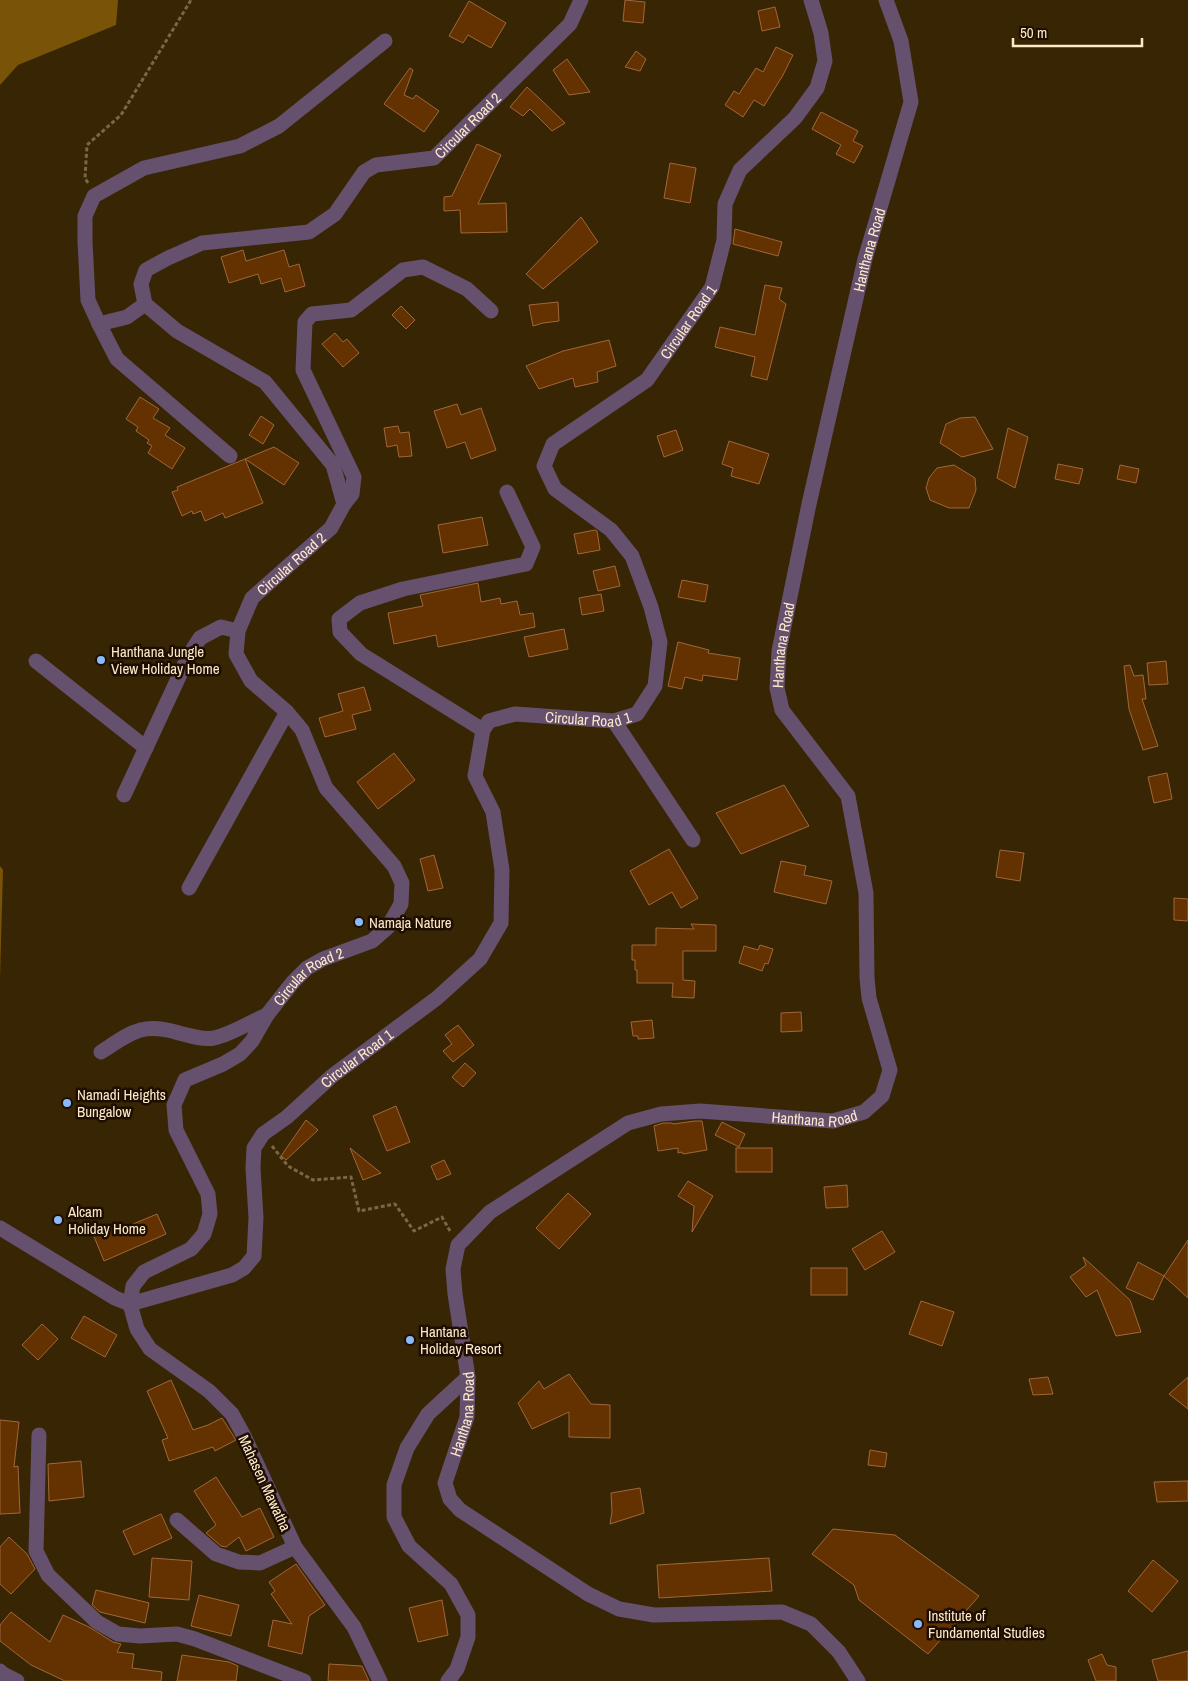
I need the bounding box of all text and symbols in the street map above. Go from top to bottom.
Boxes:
scale bar [1013,15,1142,47]
text: 50 m [1020,22,1047,43]
street label: Circular Road 2 [429,87,505,163]
street label: Hanthana Road [847,205,890,294]
street label: Circular Road 1 [654,280,721,363]
street label: Circular Road 2 [252,527,330,600]
street label: Hanthana Road [767,601,799,688]
place label: Hanthana Jungle View Holiday Home [111,641,220,679]
marker: Hanthana Jungle View Holiday Home [95,654,107,666]
street label: Circular Road 1 [545,706,634,731]
place label: Namaja Nature [369,912,452,933]
marker: Namaja Nature [353,916,365,928]
street label: Circular Road 2 [268,942,346,1010]
street label: Circular Road 1 [315,1024,397,1092]
place label: Namadi Heights Bungalow [77,1084,166,1122]
marker: Namadi Heights Bungalow [61,1097,73,1109]
street label: Hanthana Road [771,1104,860,1132]
place label: Alcam Holiday Home [67,1201,146,1239]
marker: Alcam Holiday Home [52,1214,64,1226]
place label: Hantana Holiday Resort [420,1321,502,1359]
marker: Hantana Holiday Resort [404,1334,416,1346]
street label: Hanthana Road [444,1370,479,1459]
street label: Mahasen Mawatha [234,1431,297,1535]
place label: Institute of Fundamental Studies [928,1605,1045,1643]
marker: Institute of Fundamental Studies [912,1618,924,1630]

